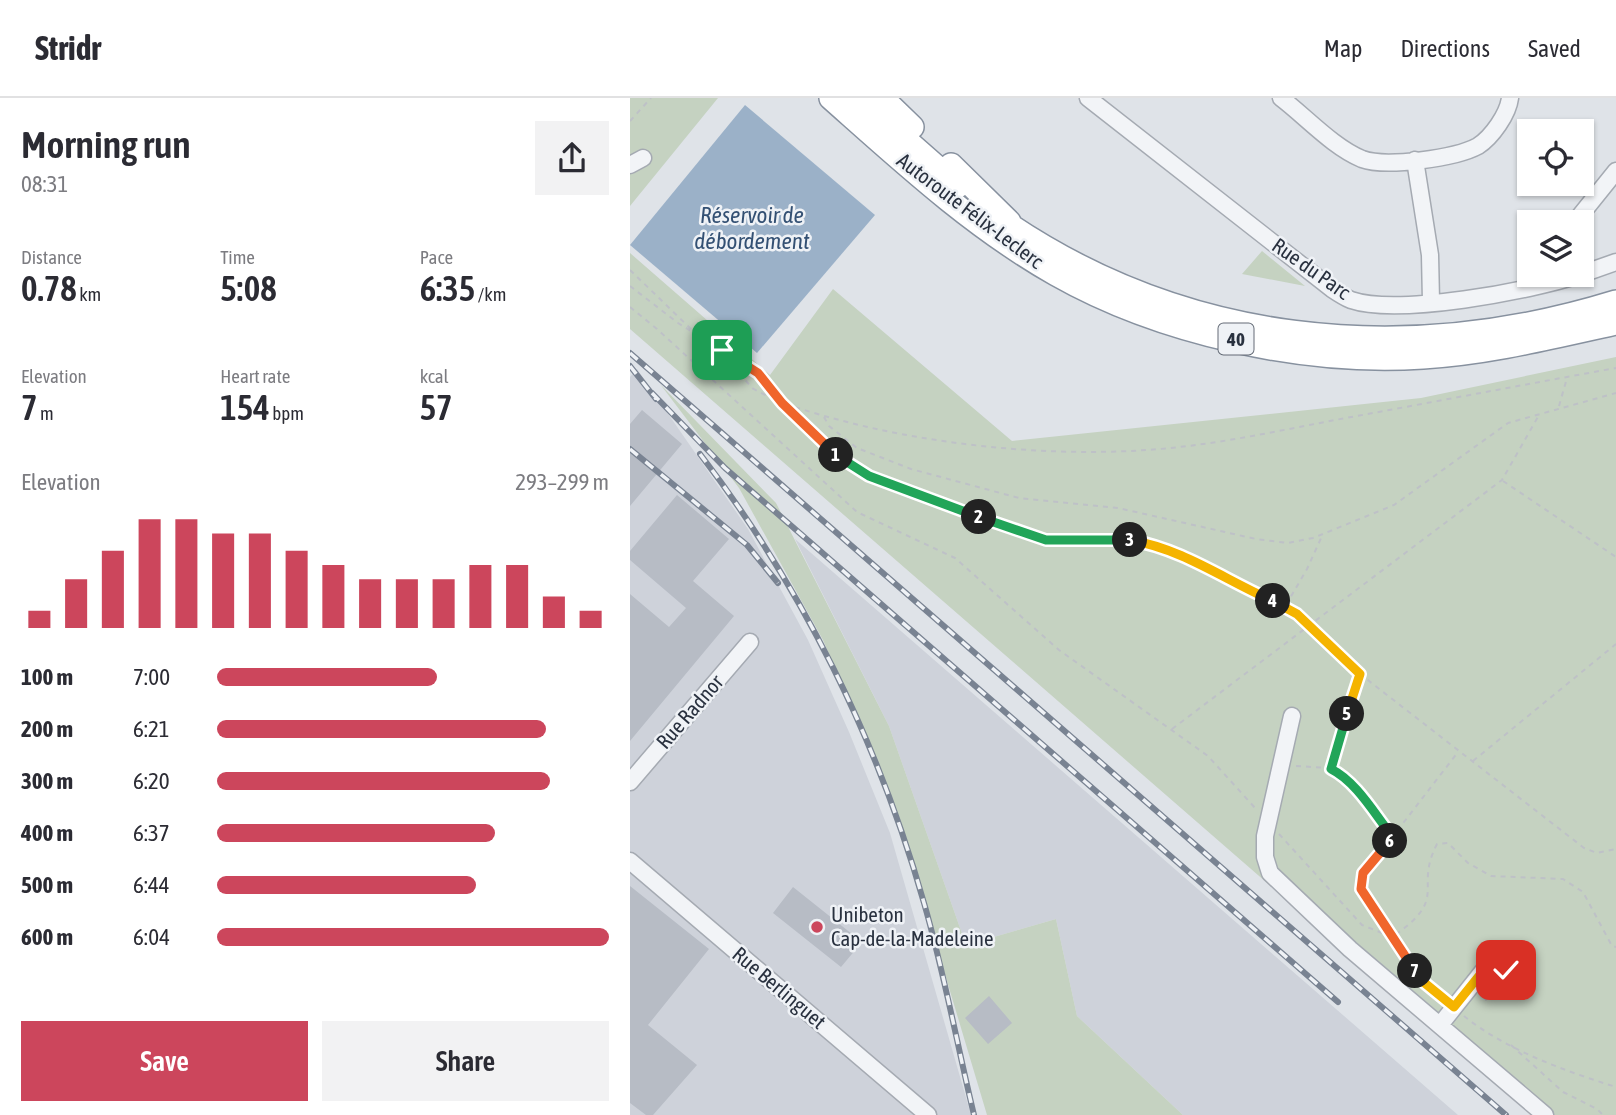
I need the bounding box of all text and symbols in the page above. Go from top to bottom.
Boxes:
text: Stridr [35,29,101,67]
text: Map [1324,35,1362,62]
text: Directions [1400,35,1490,62]
text: Saved [1528,35,1581,62]
map controls [1517,119,1594,287]
button: locate [1517,119,1594,196]
button: share [535,121,609,195]
text: Morning run [21,123,191,166]
street label: Autoroute Félix-Leclerc [893,148,1048,273]
text: 08:31 [21,171,68,197]
water label: Réservoir de débordement [694,202,810,254]
button: layers [1517,210,1594,287]
street label: Rue du Parc [1268,233,1355,304]
text: Distance [21,246,82,268]
text: Time [220,246,255,268]
text: Pace [420,246,453,268]
text: 0.78 [21,268,77,308]
text: 5:08 [220,268,277,308]
text: 6:35 [420,268,475,308]
text: km [77,283,101,305]
text: /km [475,283,506,305]
pin [692,320,752,380]
road number: 40 [1218,324,1254,354]
icon: arrive [703,331,741,369]
text: Elevation [21,365,87,387]
text: Heart rate [220,365,290,387]
text: kcal [420,365,449,387]
text: 7 [21,387,37,427]
text: 154 [220,387,270,427]
text: 57 [420,387,453,427]
text: m [37,402,54,424]
text: bpm [270,402,304,424]
pin: 1 [818,438,854,472]
text: 1 [831,443,840,465]
text: Elevation [21,469,101,495]
text: 293–299 m [515,469,609,495]
pin: 2 [962,500,996,534]
text: 2 [974,505,983,527]
pin: 3 [1112,522,1148,558]
text: 3 [1125,528,1134,550]
pin: 4 [1256,584,1290,618]
text: 4 [1268,589,1277,611]
text: 100 m [21,664,73,690]
text: 7:00 [133,664,170,690]
street label: Rue Radnor [651,669,728,753]
pin: 5 [1330,696,1364,732]
text: 5 [1342,702,1351,724]
text: 200 m [21,716,73,742]
text: 6:21 [133,716,170,742]
text: 300 m [21,768,73,794]
text: 6:20 [133,768,170,794]
text: 400 m [21,820,73,846]
text: 6:37 [133,820,170,846]
pin: 6 [1372,824,1408,858]
text: 6 [1385,829,1394,851]
text: 500 m [21,872,73,898]
text: 6:44 [133,872,170,898]
place label: Unibeton Cap-de-la-Madeleine [831,902,994,950]
marker: Unibeton Cap-de-la-Madeleine [809,919,825,935]
text: 600 m [21,924,73,950]
text: 6:04 [133,924,170,950]
pin [1476,940,1536,1000]
street label: Rue Berlinguet [728,941,831,1033]
icon: check [1487,951,1525,989]
pin: 7 [1398,954,1432,988]
text: 7 [1410,959,1419,981]
button: Save [21,1021,308,1101]
button: Share [322,1021,609,1101]

